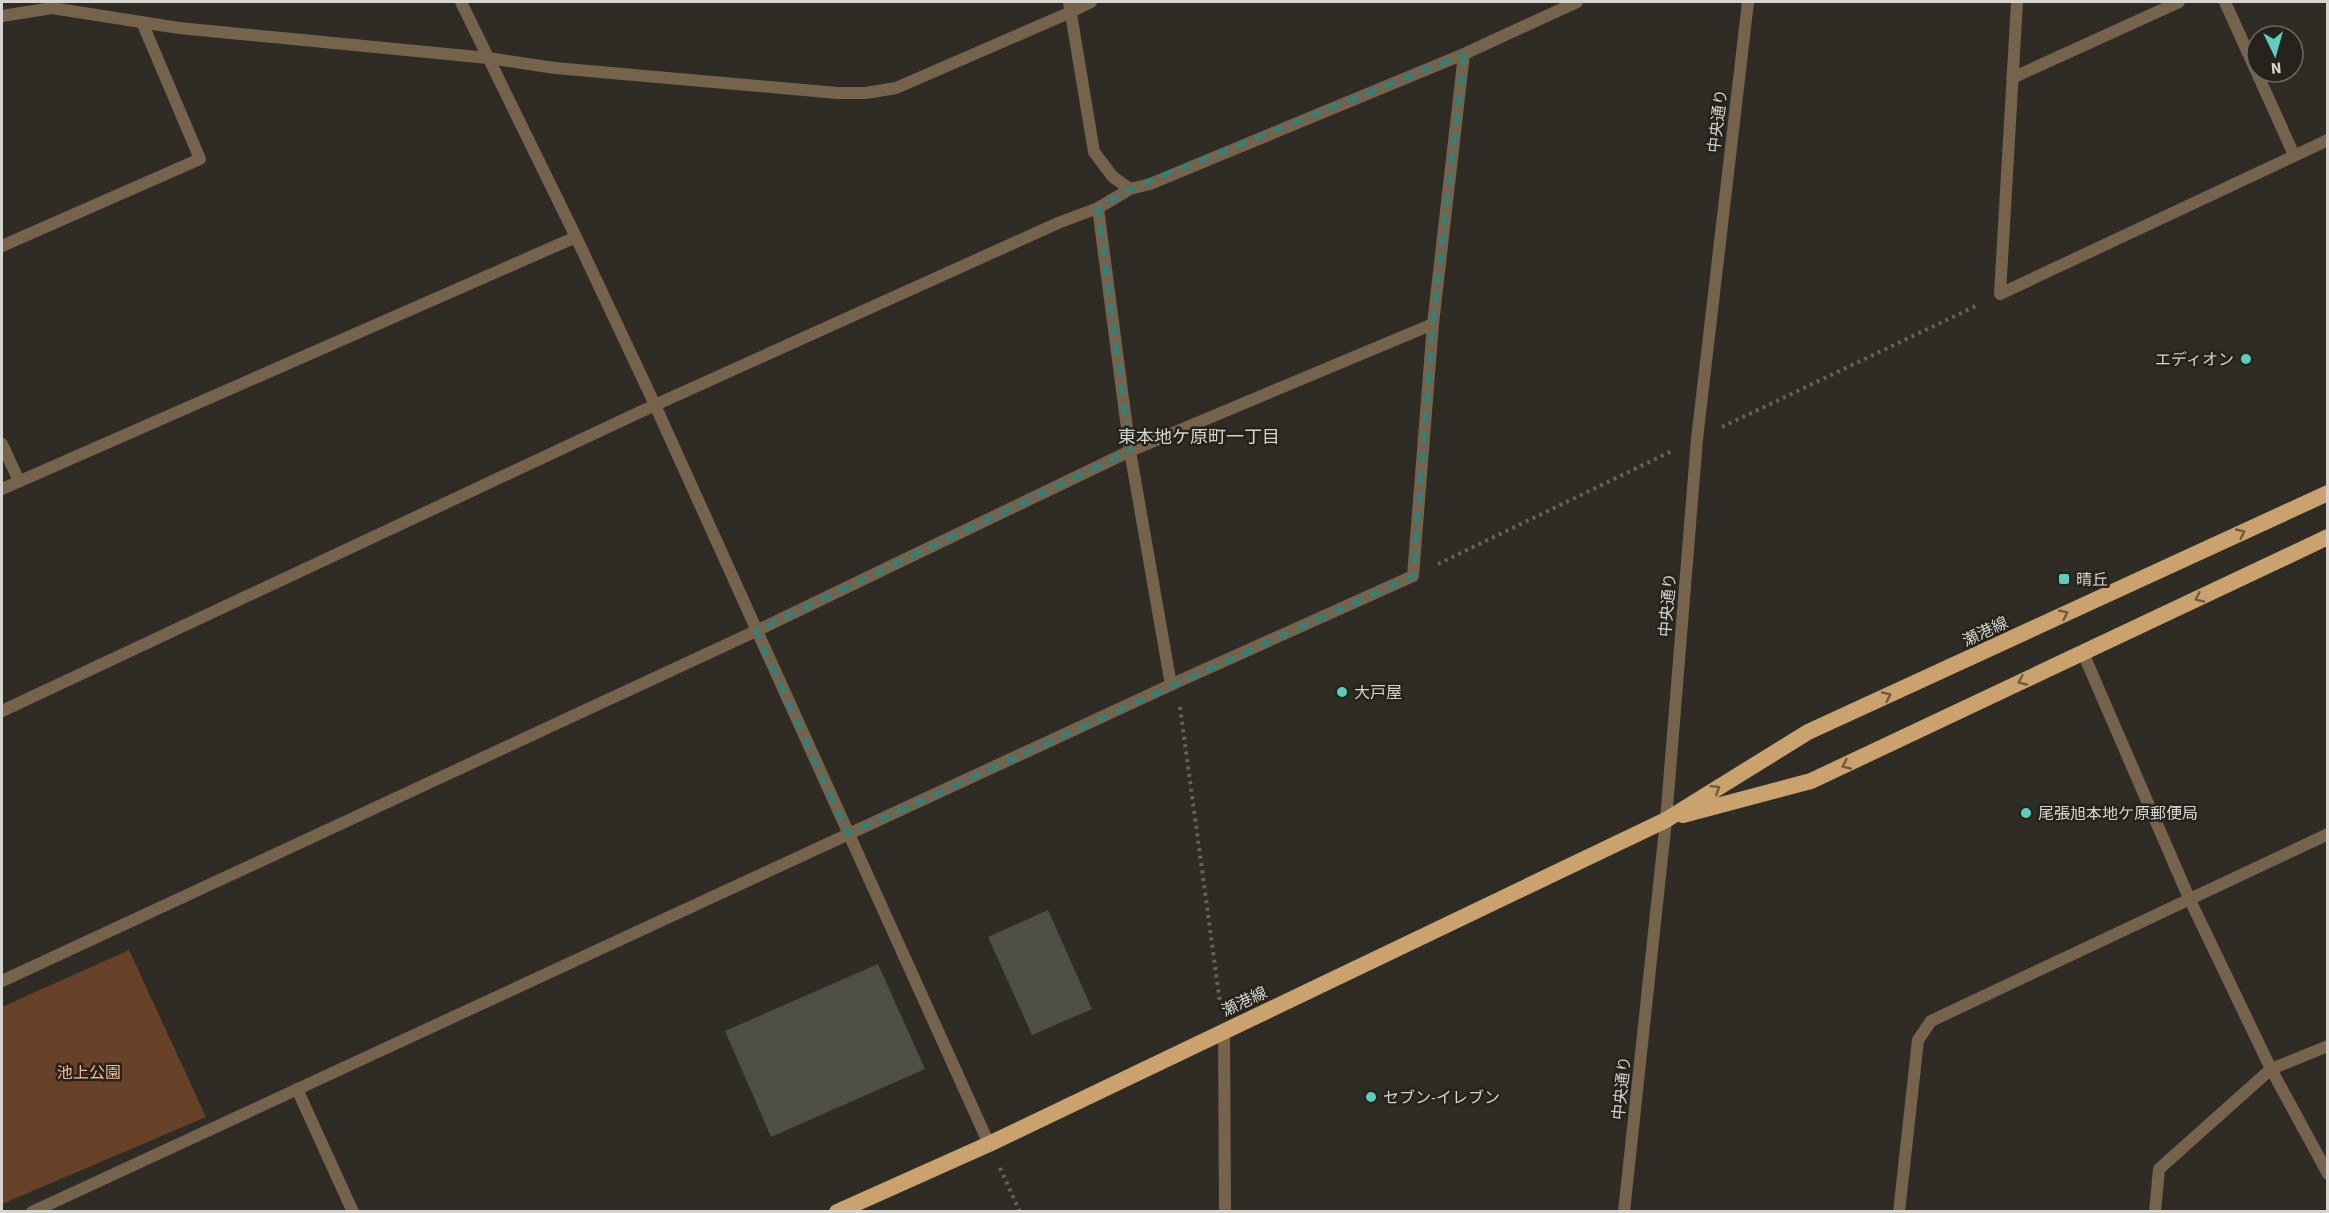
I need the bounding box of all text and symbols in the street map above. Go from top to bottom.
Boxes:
north arrow [2245,24,2305,84]
text: N [2270,57,2282,79]
street label: 中央通り [1703,88,1733,154]
place label: エディオン [2155,349,2234,371]
marker: エディオン [2239,352,2253,366]
district label: 東本地ケ原町一丁目 [1118,425,1280,450]
one-way arrow [2235,528,2246,540]
place label: 晴丘 [2076,569,2108,591]
street label: 中央通り [1654,572,1682,638]
marker: 晴丘 [2057,572,2071,586]
one-way arrow [2194,590,2205,602]
one-way arrow [2058,610,2069,622]
street label: 瀬港線 [1959,612,2012,652]
one-way arrow [2018,674,2029,686]
place label: 大戸屋 [1354,682,1402,704]
marker: 大戸屋 [1335,685,1349,699]
one-way arrow [1880,691,1891,703]
one-way arrow [1842,757,1853,769]
one-way arrow [1710,785,1720,797]
place label: 尾張旭本地ケ原郵便局 [2038,803,2198,825]
marker: 尾張旭本地ケ原郵便局 [2019,806,2033,820]
street label: 瀬港線 [1218,982,1271,1022]
street label: 中央通り [1608,1055,1636,1121]
park label: 池上公園 [57,1062,121,1084]
place label: セブン-イレブン [1383,1087,1500,1109]
marker: セブン-イレブン [1364,1090,1378,1104]

